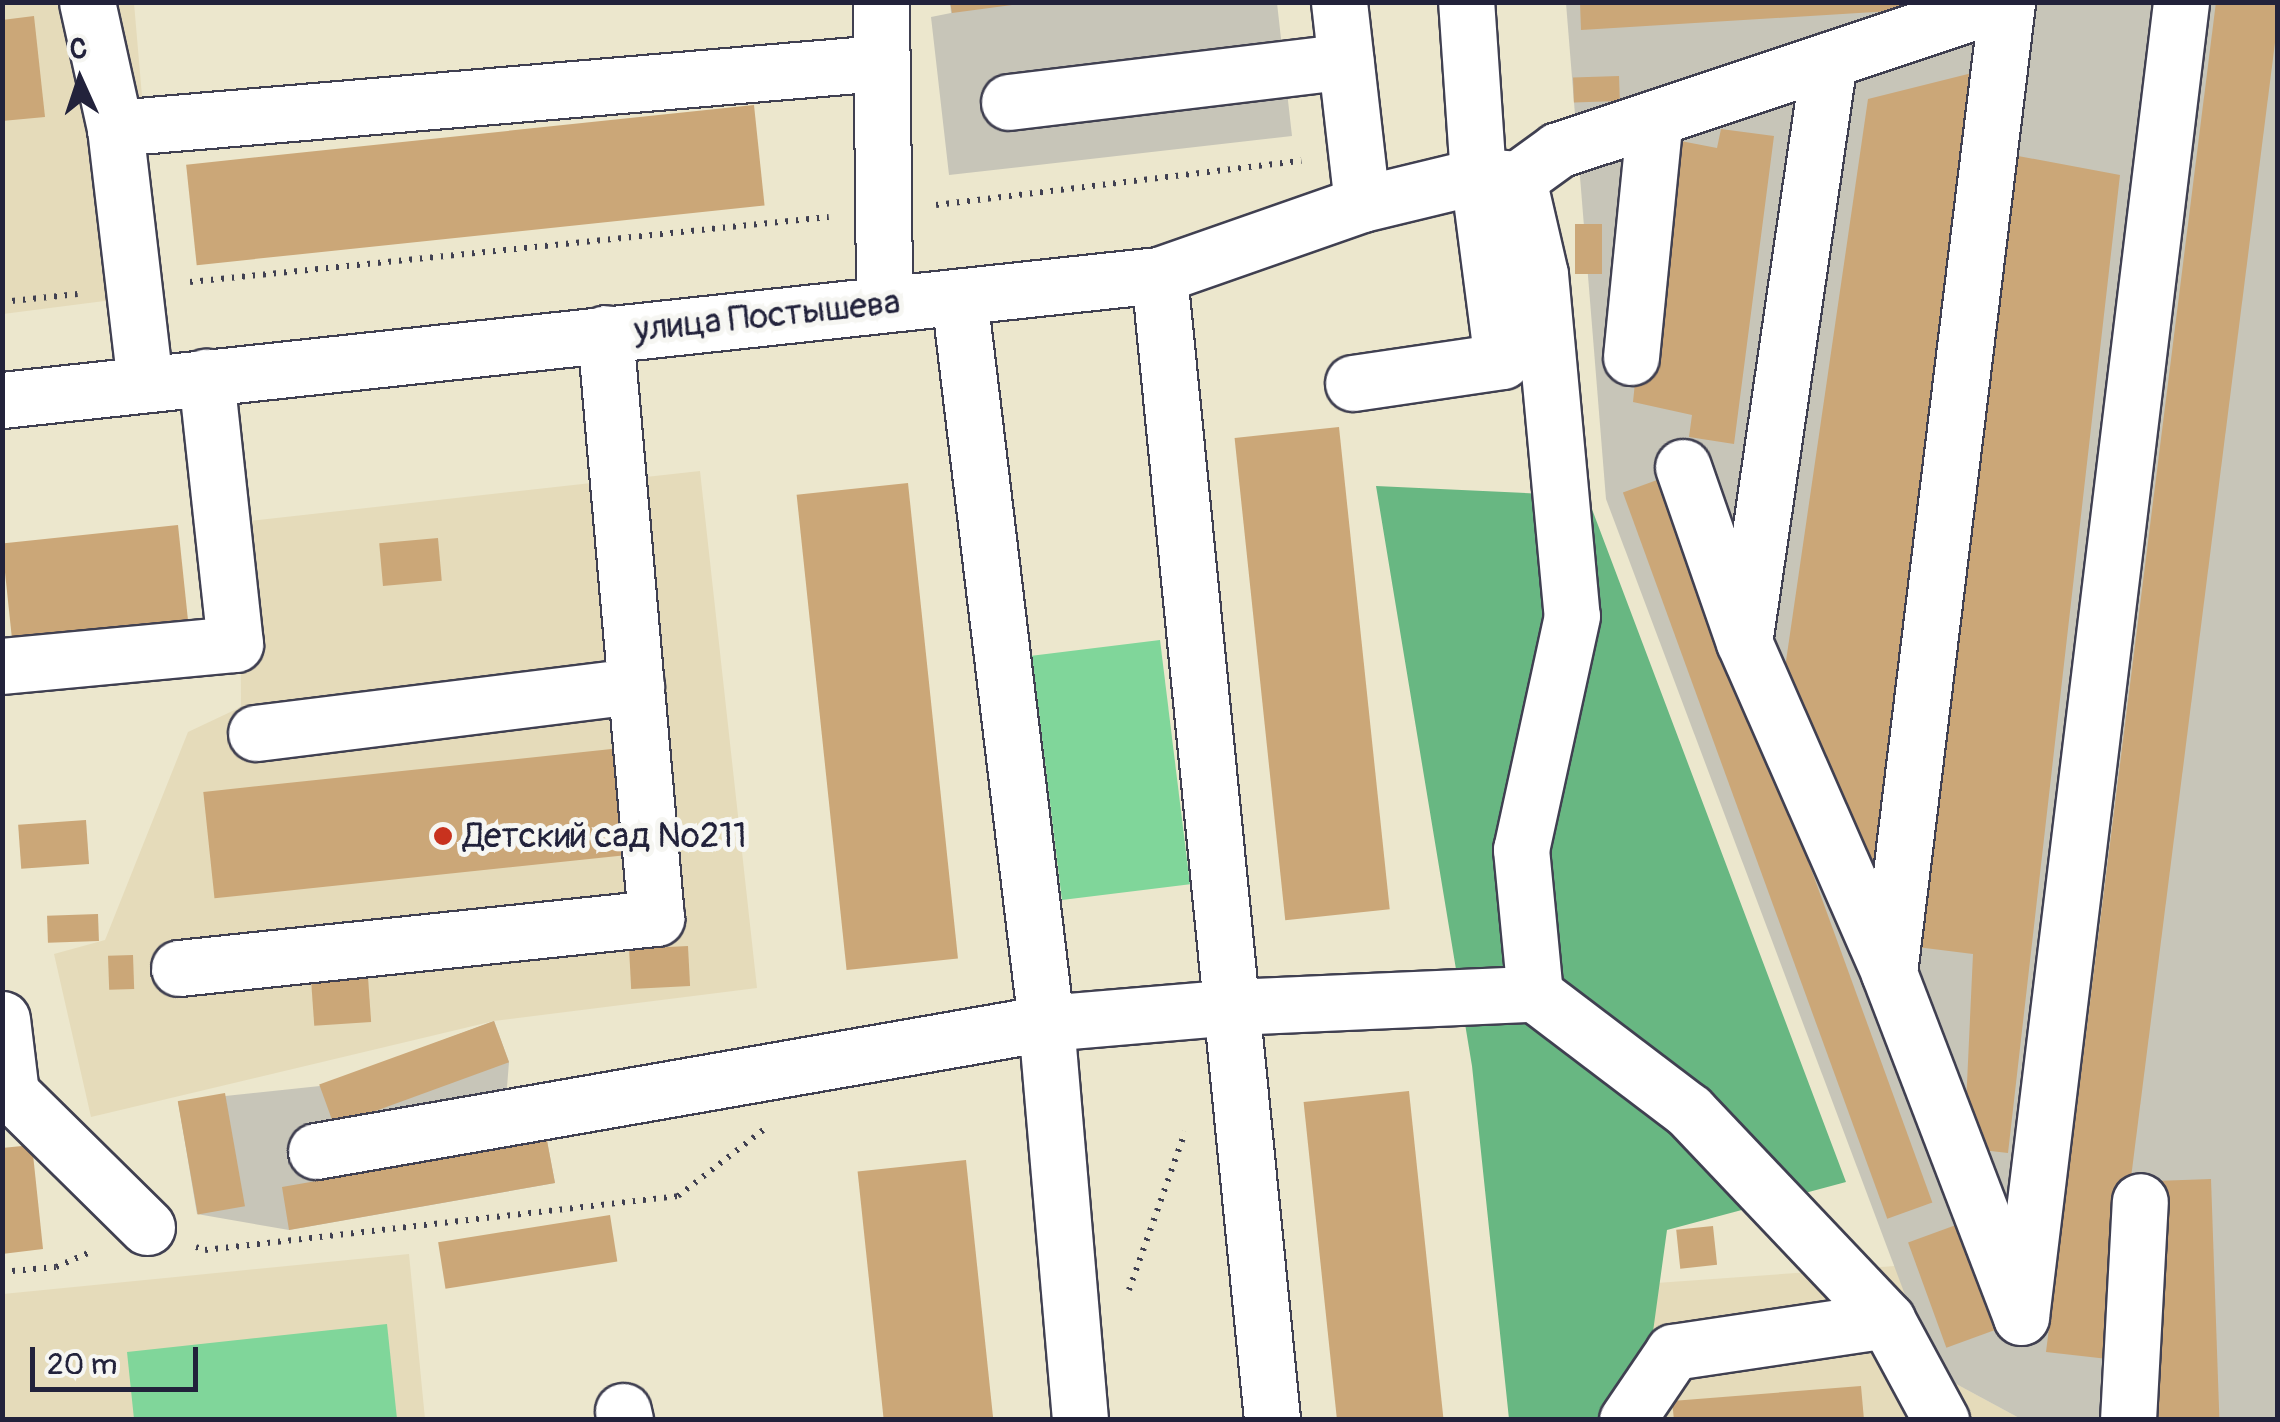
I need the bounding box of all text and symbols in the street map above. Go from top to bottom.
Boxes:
north arrow [30,30,130,130]
text: С [69,32,88,67]
street label: улица Постышева [632,281,902,351]
place label: Детский сад №211 [463,815,747,857]
marker: Детский сад №211 [432,825,454,847]
scale bar [35,1327,202,1389]
text: 20 m [47,1346,117,1383]

